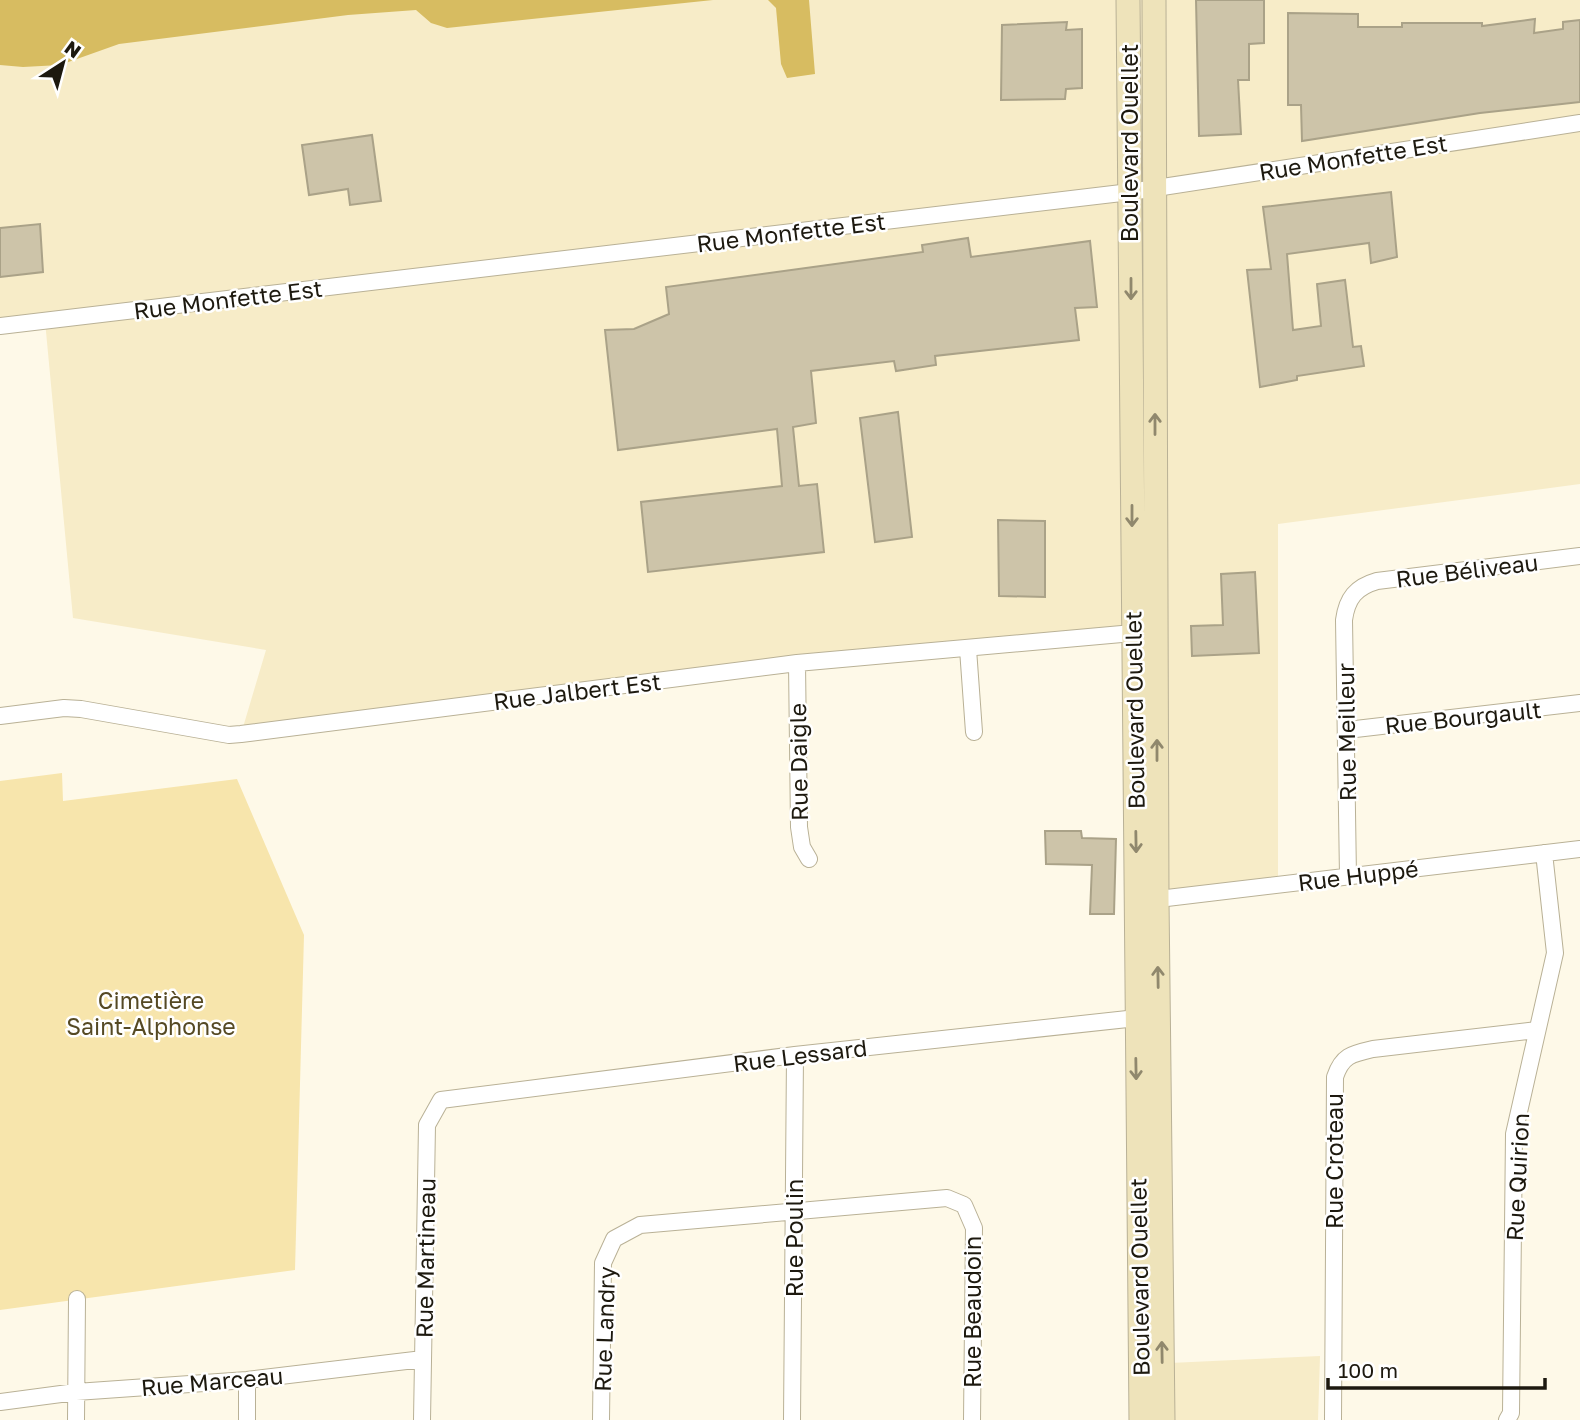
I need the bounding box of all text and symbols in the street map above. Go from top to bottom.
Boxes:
north arrow [28,28,98,98]
text: N [61,35,86,62]
street label: Boulevard Ouellet [1115,44,1143,242]
street label: Rue Monfette Est [1257,128,1449,186]
street label: Rue Monfette Est [695,207,887,257]
street label: Rue Monfette Est [132,274,324,324]
one-way arrow [1124,277,1138,300]
one-way arrow [1148,413,1162,436]
one-way arrow [1126,504,1139,527]
street label: Rue Béliveau [1394,547,1540,593]
street label: Boulevard Ouellet [1118,611,1150,809]
street label: Rue Meilleur [1331,663,1361,801]
street label: Rue Jalbert Est [492,667,662,715]
street label: Rue Bourgault [1383,695,1543,739]
street label: Rue Daigle [783,703,813,821]
one-way arrow [1150,739,1164,762]
one-way arrow [1129,830,1143,853]
street label: Rue Huppé [1296,854,1420,896]
one-way arrow [1151,966,1165,989]
park label: Cimetière Saint-Alphonse [66,986,236,1040]
street label: Rue Lessard [731,1033,869,1077]
one-way arrow [1130,1057,1143,1080]
street label: Rue Croteau [1320,1093,1348,1229]
street label: Rue Quirion [1500,1112,1534,1242]
street label: Rue Martineau [410,1178,440,1338]
street label: Boulevard Ouellet [1123,1178,1155,1376]
street label: Rue Poulin [780,1179,808,1297]
street label: Rue Beaudoin [958,1236,986,1388]
street label: Rue Landry [588,1266,620,1392]
one-way arrow [1155,1341,1169,1364]
scale bar [1328,1346,1545,1390]
text: 100 m [1338,1357,1398,1383]
street label: Rue Marceau [140,1361,284,1401]

